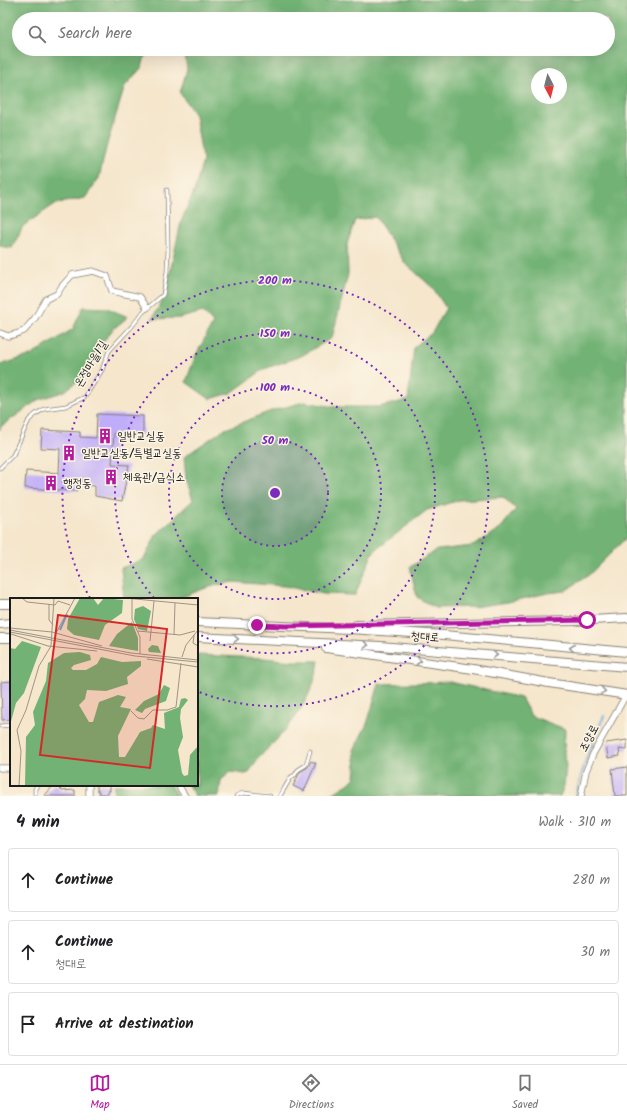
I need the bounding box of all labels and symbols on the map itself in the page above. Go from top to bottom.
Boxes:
north arrow [531,68,567,104]
text: 200 m [258,271,292,290]
text: 150 m [260,324,290,343]
street label: 온정마을1길 [69,337,113,391]
text: 100 m [260,378,290,397]
building icon: 일반교실동 [96,427,114,445]
place label: 일반교실동 [117,427,165,446]
text: 50 m [261,431,289,450]
building icon: 일반교실동/특별교실동 [60,444,78,462]
place label: 일반교실동/특별교실동 [81,444,182,463]
building icon: 체육관/급식소 [102,468,120,486]
place label: 체육관/급식소 [123,468,185,487]
building icon: 행정동 [42,474,60,492]
place label: 행정동 [63,474,92,493]
centre of rings [268,486,282,500]
inset map [10,598,198,786]
route start [578,611,596,629]
route end [248,616,266,634]
street label: 청대로 [410,627,440,647]
one-way arrow [233,634,239,643]
one-way arrow [363,641,369,650]
one-way arrow [569,644,575,653]
one-way arrow [492,650,498,659]
one-way arrow [416,656,422,665]
one-way arrow [600,687,606,695]
street label: 조양로 [574,721,604,755]

